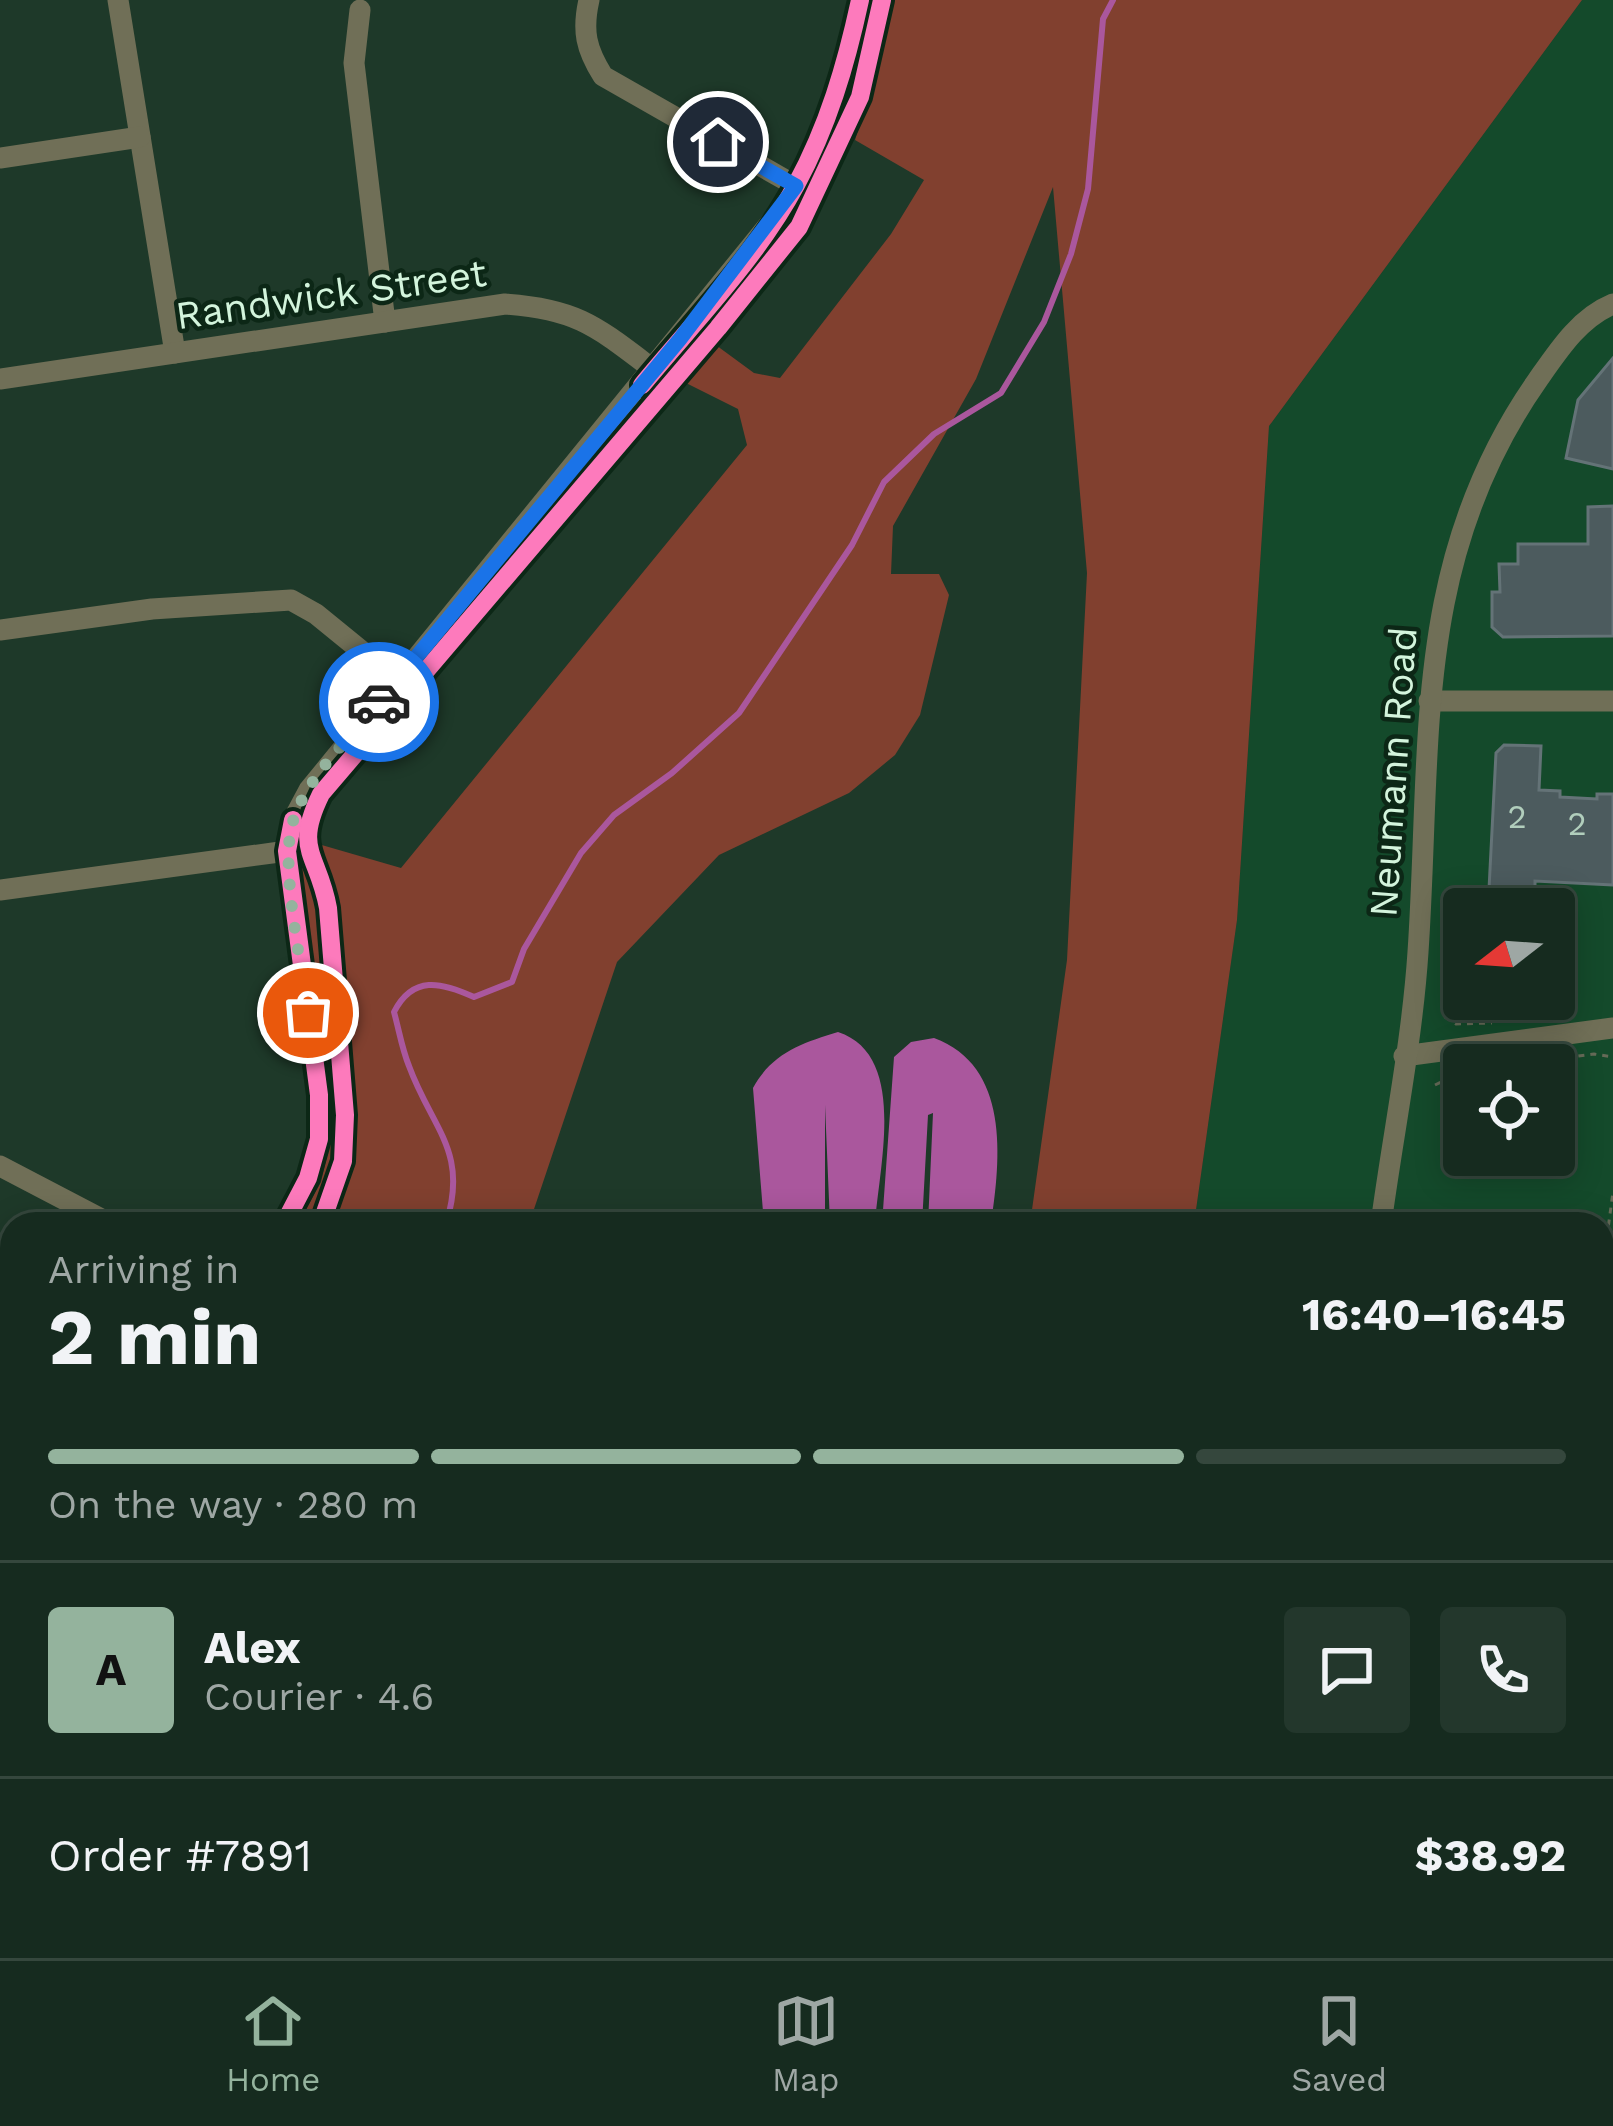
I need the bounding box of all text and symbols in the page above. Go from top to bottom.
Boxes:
pin [667,91,769,193]
icon: home [685,109,751,175]
street label: Randwick Street [173,250,489,338]
street label: Neumann Road [1360,625,1426,919]
courier [319,642,439,762]
icon: car [346,669,412,735]
house number: 2 [1507,797,1527,836]
house number: 2 [1567,804,1587,843]
north arrow [1443,888,1575,1020]
map controls [1443,888,1575,1176]
pin [257,962,359,1064]
icon: bag [275,980,341,1046]
button: locate [1443,1044,1575,1176]
text: Arriving in [48,1247,239,1292]
text: 16:40–16:45 [1302,1288,1566,1341]
text: 2 min [48,1291,261,1383]
text: On the way · 280 m [48,1482,418,1527]
button: chat [1284,1607,1410,1733]
button: phone [1440,1607,1566,1733]
text: Alex [204,1621,301,1674]
text: A [96,1643,126,1696]
text: Courier · 4.6 [204,1674,434,1719]
text: Order #7891 [48,1829,312,1882]
text: $38.92 [1415,1829,1566,1882]
tab: Home [226,1988,320,2099]
tab: Map [772,1988,839,2099]
tab: Saved [1291,1988,1387,2099]

